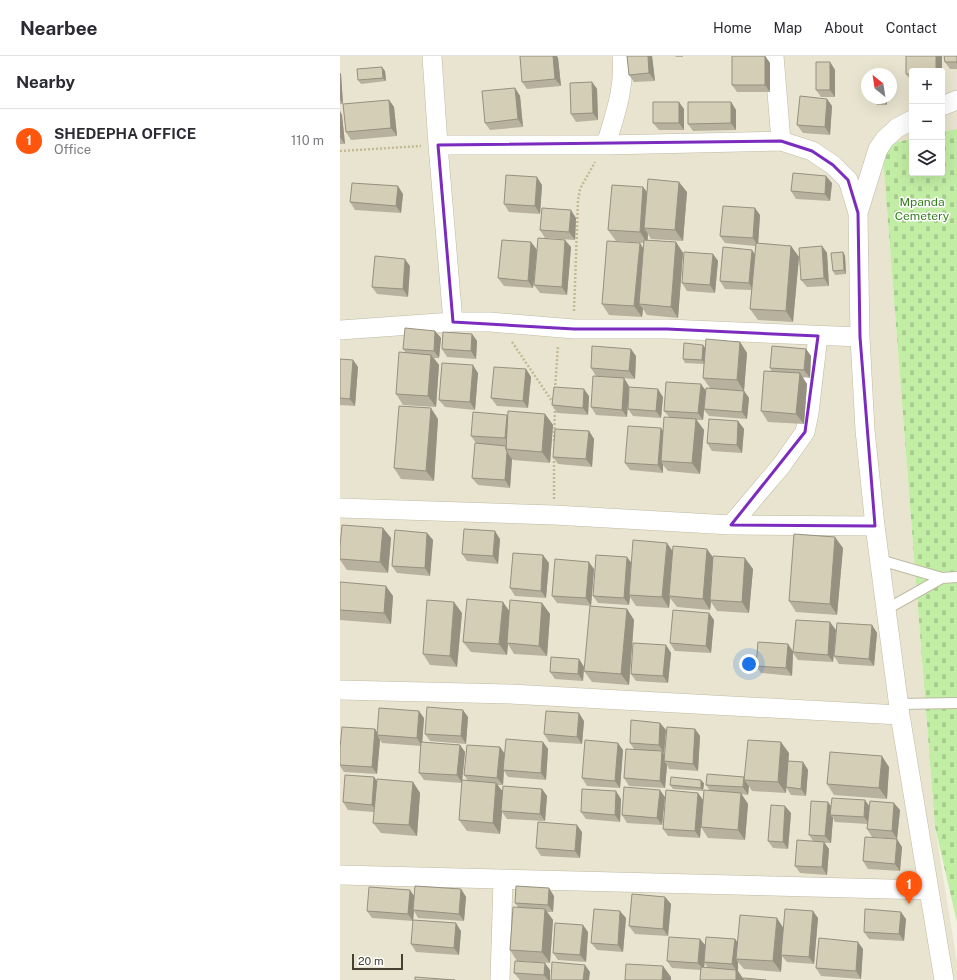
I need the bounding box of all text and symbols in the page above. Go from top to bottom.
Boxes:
text: Nearbee [20,17,98,39]
text: Home [713,20,752,36]
text: Map [774,20,802,36]
text: About [824,20,864,36]
text: Contact [886,20,937,36]
north arrow [861,68,897,104]
map controls [909,68,945,176]
button: + [909,68,945,104]
text: Nearby [16,72,75,92]
button: − [909,104,945,140]
text: SHEDEPHA OFFICE [54,125,196,142]
text: 1 [26,133,32,148]
text: 110 m [291,133,324,148]
button: layers [909,140,945,176]
text: Office [54,142,91,157]
park label: Mpanda Cemetery [895,195,950,223]
your location [739,654,759,674]
pin: 1 [896,871,922,904]
scale bar [352,952,403,971]
text: 20 m [358,955,383,967]

